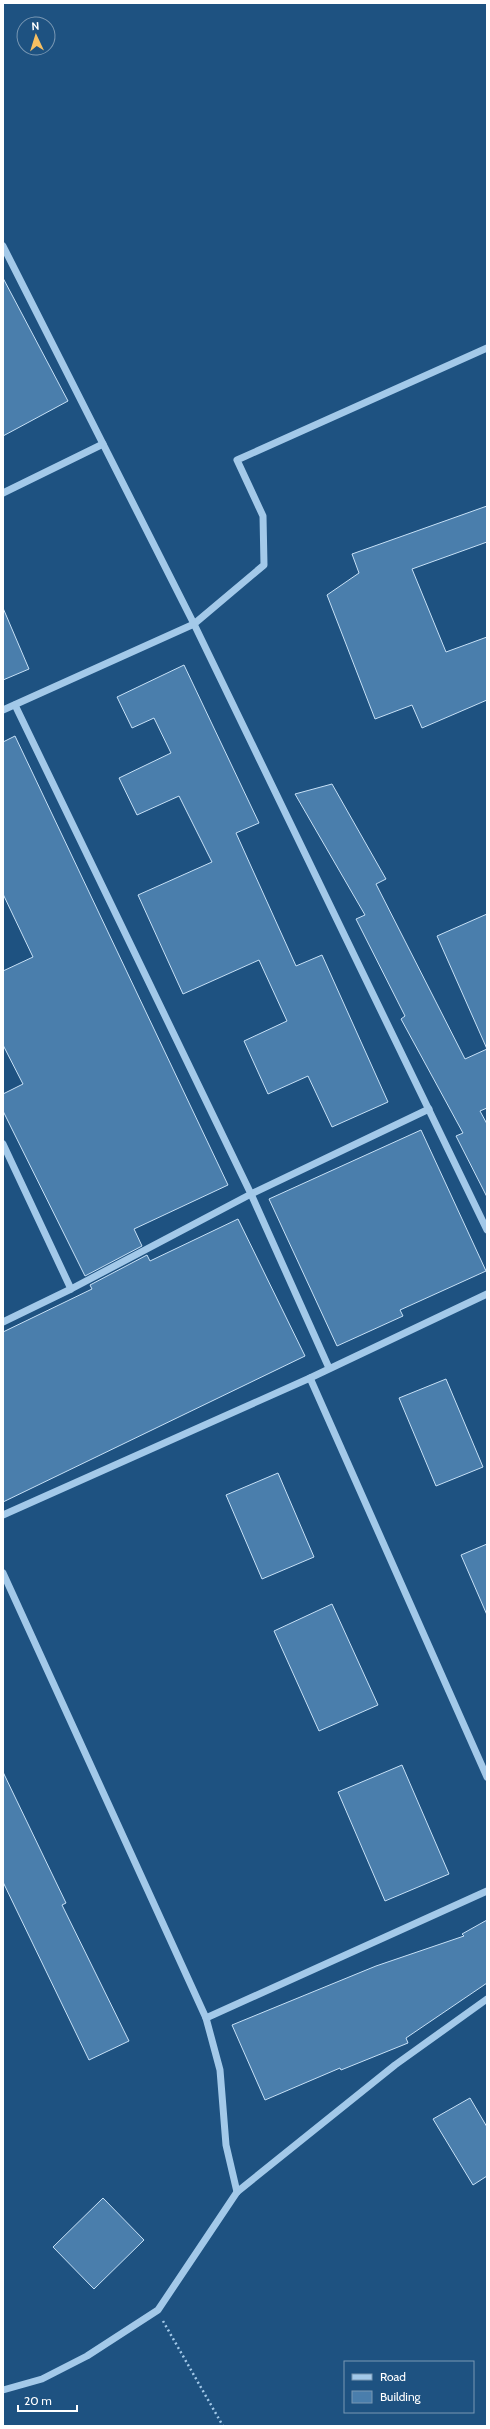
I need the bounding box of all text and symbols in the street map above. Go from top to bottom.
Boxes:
north arrow [16,16,56,56]
text: N [31,19,40,33]
legend [344,2361,474,2413]
text: Road [380,2369,406,2384]
scale bar [18,2387,77,2413]
text: Building [380,2389,422,2404]
text: 20 m [24,2393,52,2408]

